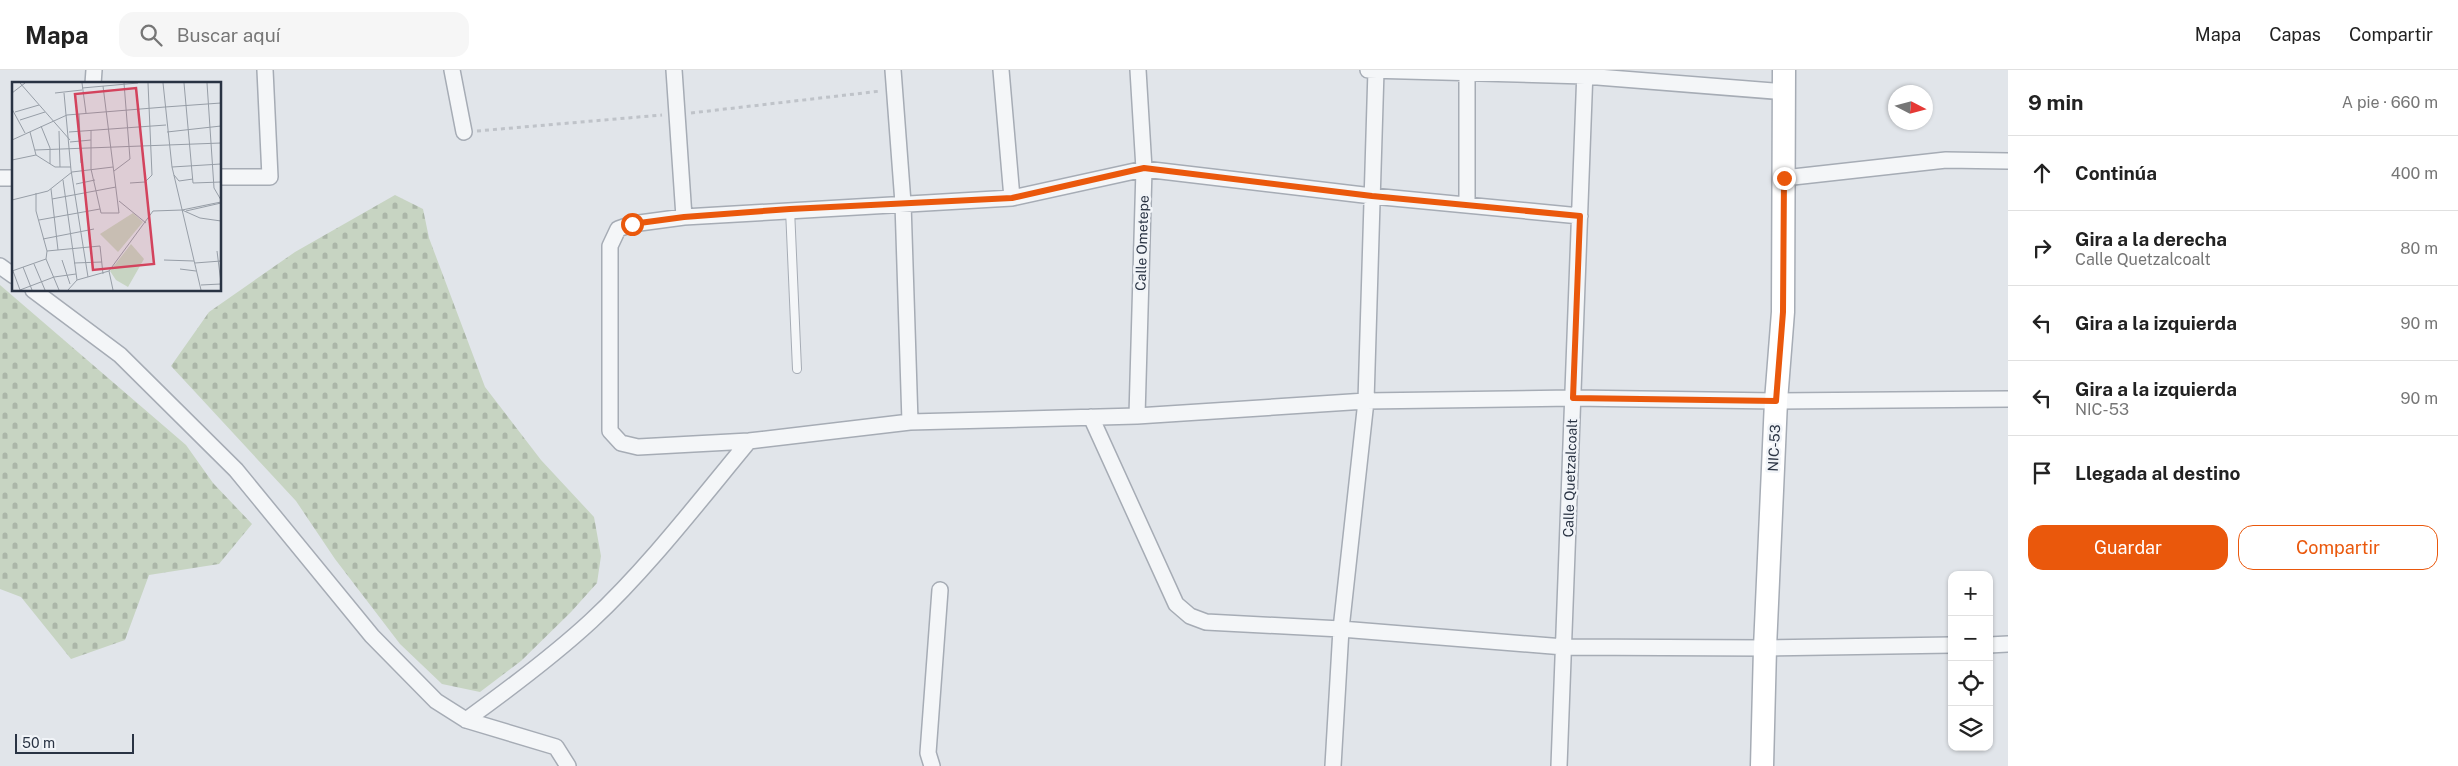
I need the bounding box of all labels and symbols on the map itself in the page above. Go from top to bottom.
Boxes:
inset map [12,82,221,291]
north arrow [1888,85,1933,130]
route end [1773,167,1796,190]
street label: Calle Ometepe [1132,195,1152,291]
route start [621,213,644,236]
street label: Calle Quetzalcoalt [1560,418,1580,538]
street label: NIC-53 [1765,424,1783,472]
scale bar [15,731,134,754]

